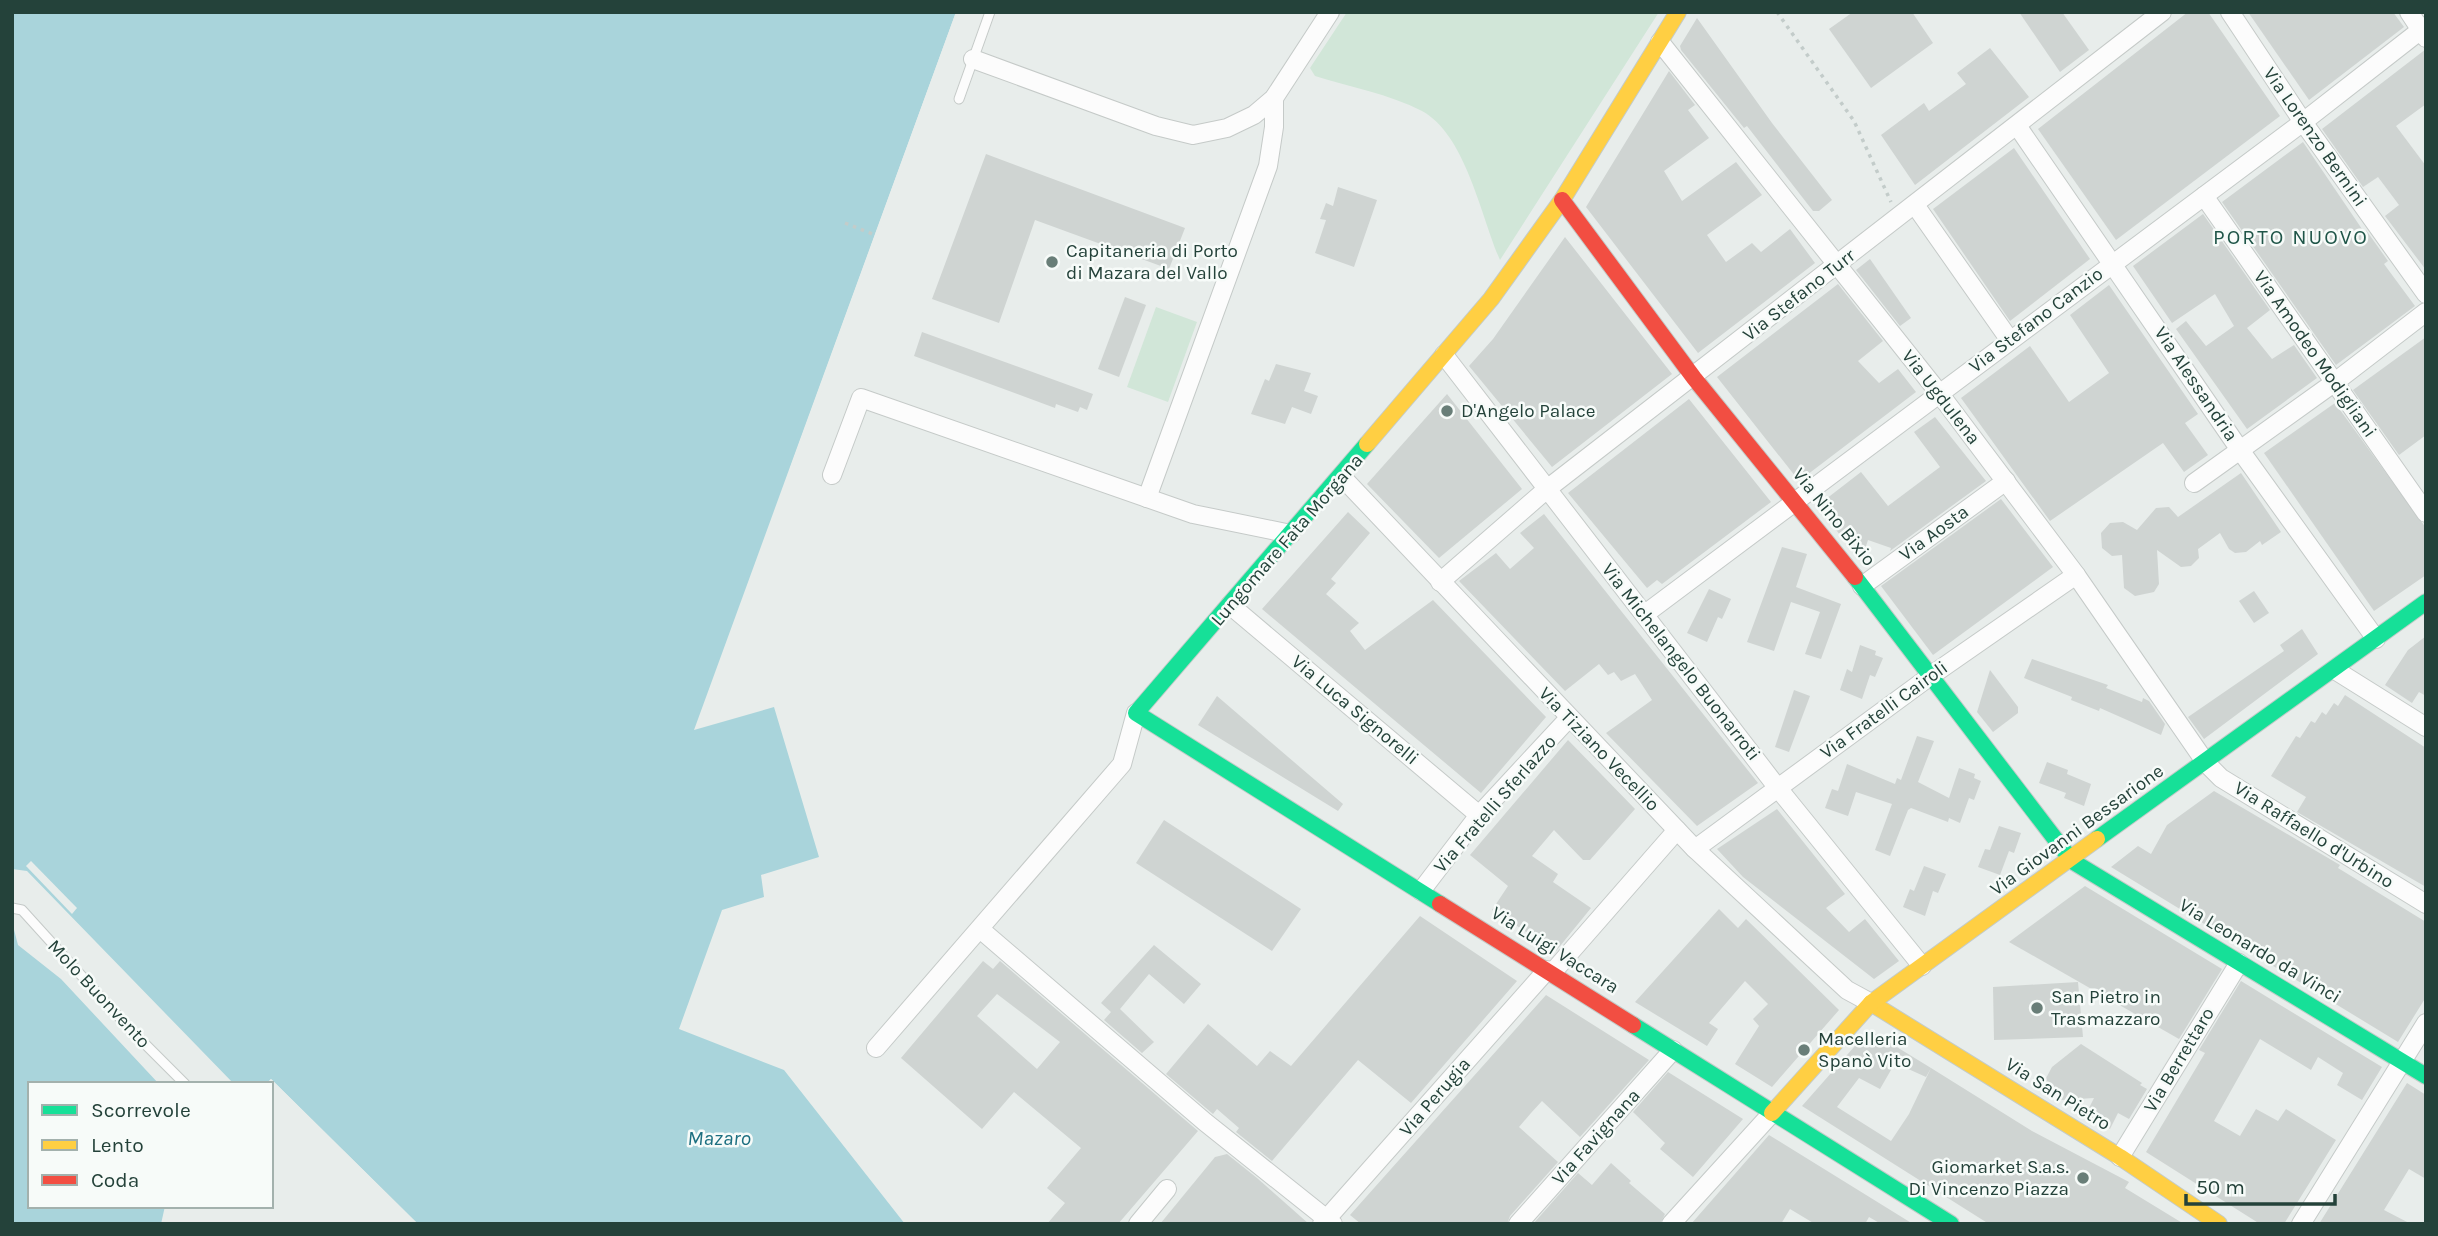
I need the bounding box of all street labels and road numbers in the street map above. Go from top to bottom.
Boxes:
street label: Via Lorenzo Bernini [2259,63,2371,211]
street label: Via Stefano Turr [1738,244,1860,346]
street label: Via Stefano Canzio [1965,263,2107,377]
street label: Via Amodeo Modigliani [2249,266,2381,442]
street label: Via Alessandria [2150,323,2242,445]
street label: Via Ugdulena [1897,345,1985,449]
street label: Lungomare Fata Morgana [1206,450,1368,630]
street label: Via Nino Bixio [1788,464,1880,570]
street label: Via Aosta [1895,501,1973,565]
street label: Via Michelangelo Buonarroti [1597,559,1765,765]
street label: Via Luca Signorelli [1287,650,1423,770]
street label: Via Fratelli Cairoli [1816,656,1952,764]
street label: Via Tiziano Vecellio [1534,682,1664,816]
street label: Via Fratelli Sferlazzo [1429,731,1561,877]
street label: Via Giovanni Bessarione [1986,760,2168,900]
street label: Via Raffaello d'Urbino [2230,777,2398,893]
street label: Via Leonardo da Vinci [2175,894,2345,1008]
street label: Via Luigi Vaccara [1487,902,1623,998]
street label: Molo Buonvento [43,935,155,1053]
street label: Via Berrettaro [2139,1004,2219,1116]
street label: Via Perugia [1395,1053,1475,1141]
street label: Via San Pietro [2001,1053,2115,1135]
street label: Via Favignana [1547,1085,1645,1189]

